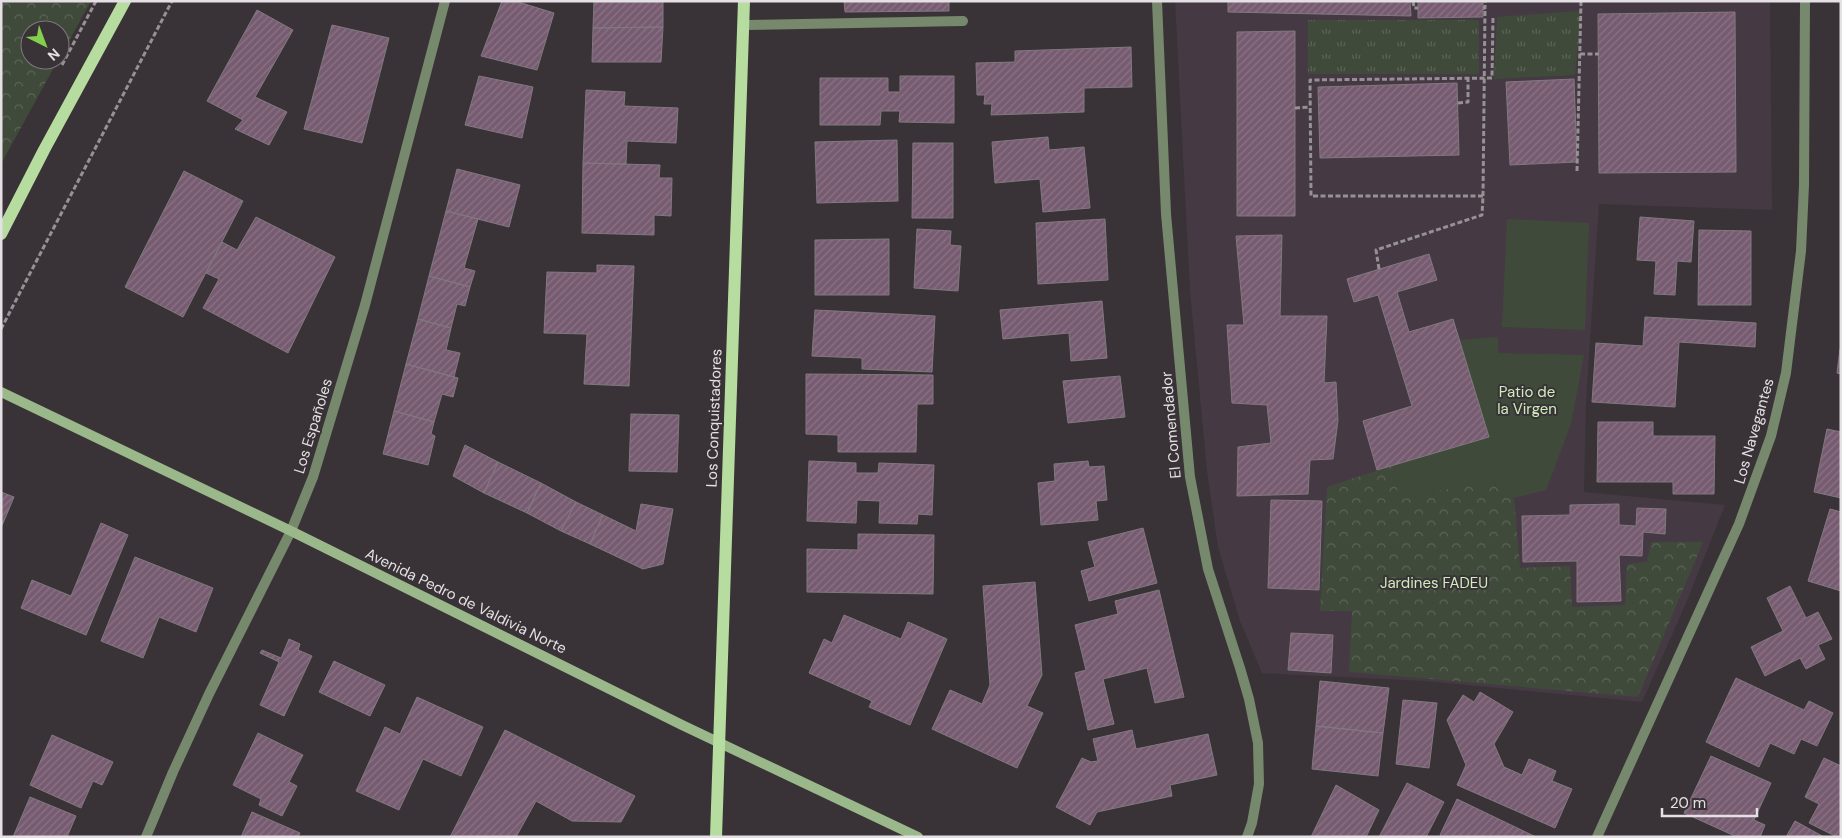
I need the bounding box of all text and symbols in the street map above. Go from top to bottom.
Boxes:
north arrow [20,20,70,70]
text: N [44,45,64,65]
street label: Los Conquistadores [702,348,726,488]
street label: El Comendador [1156,370,1186,479]
street label: Los Españoles [289,376,337,476]
street label: Los Navegantes [1729,376,1779,486]
park label: Patio de la Virgen [1497,382,1557,419]
street label: Avenida Pedro de Valdivia Norte [362,543,570,659]
park label: Jardines FADEU [1380,573,1488,593]
scale bar [1662,786,1757,818]
text: 20 m [1670,793,1706,813]

